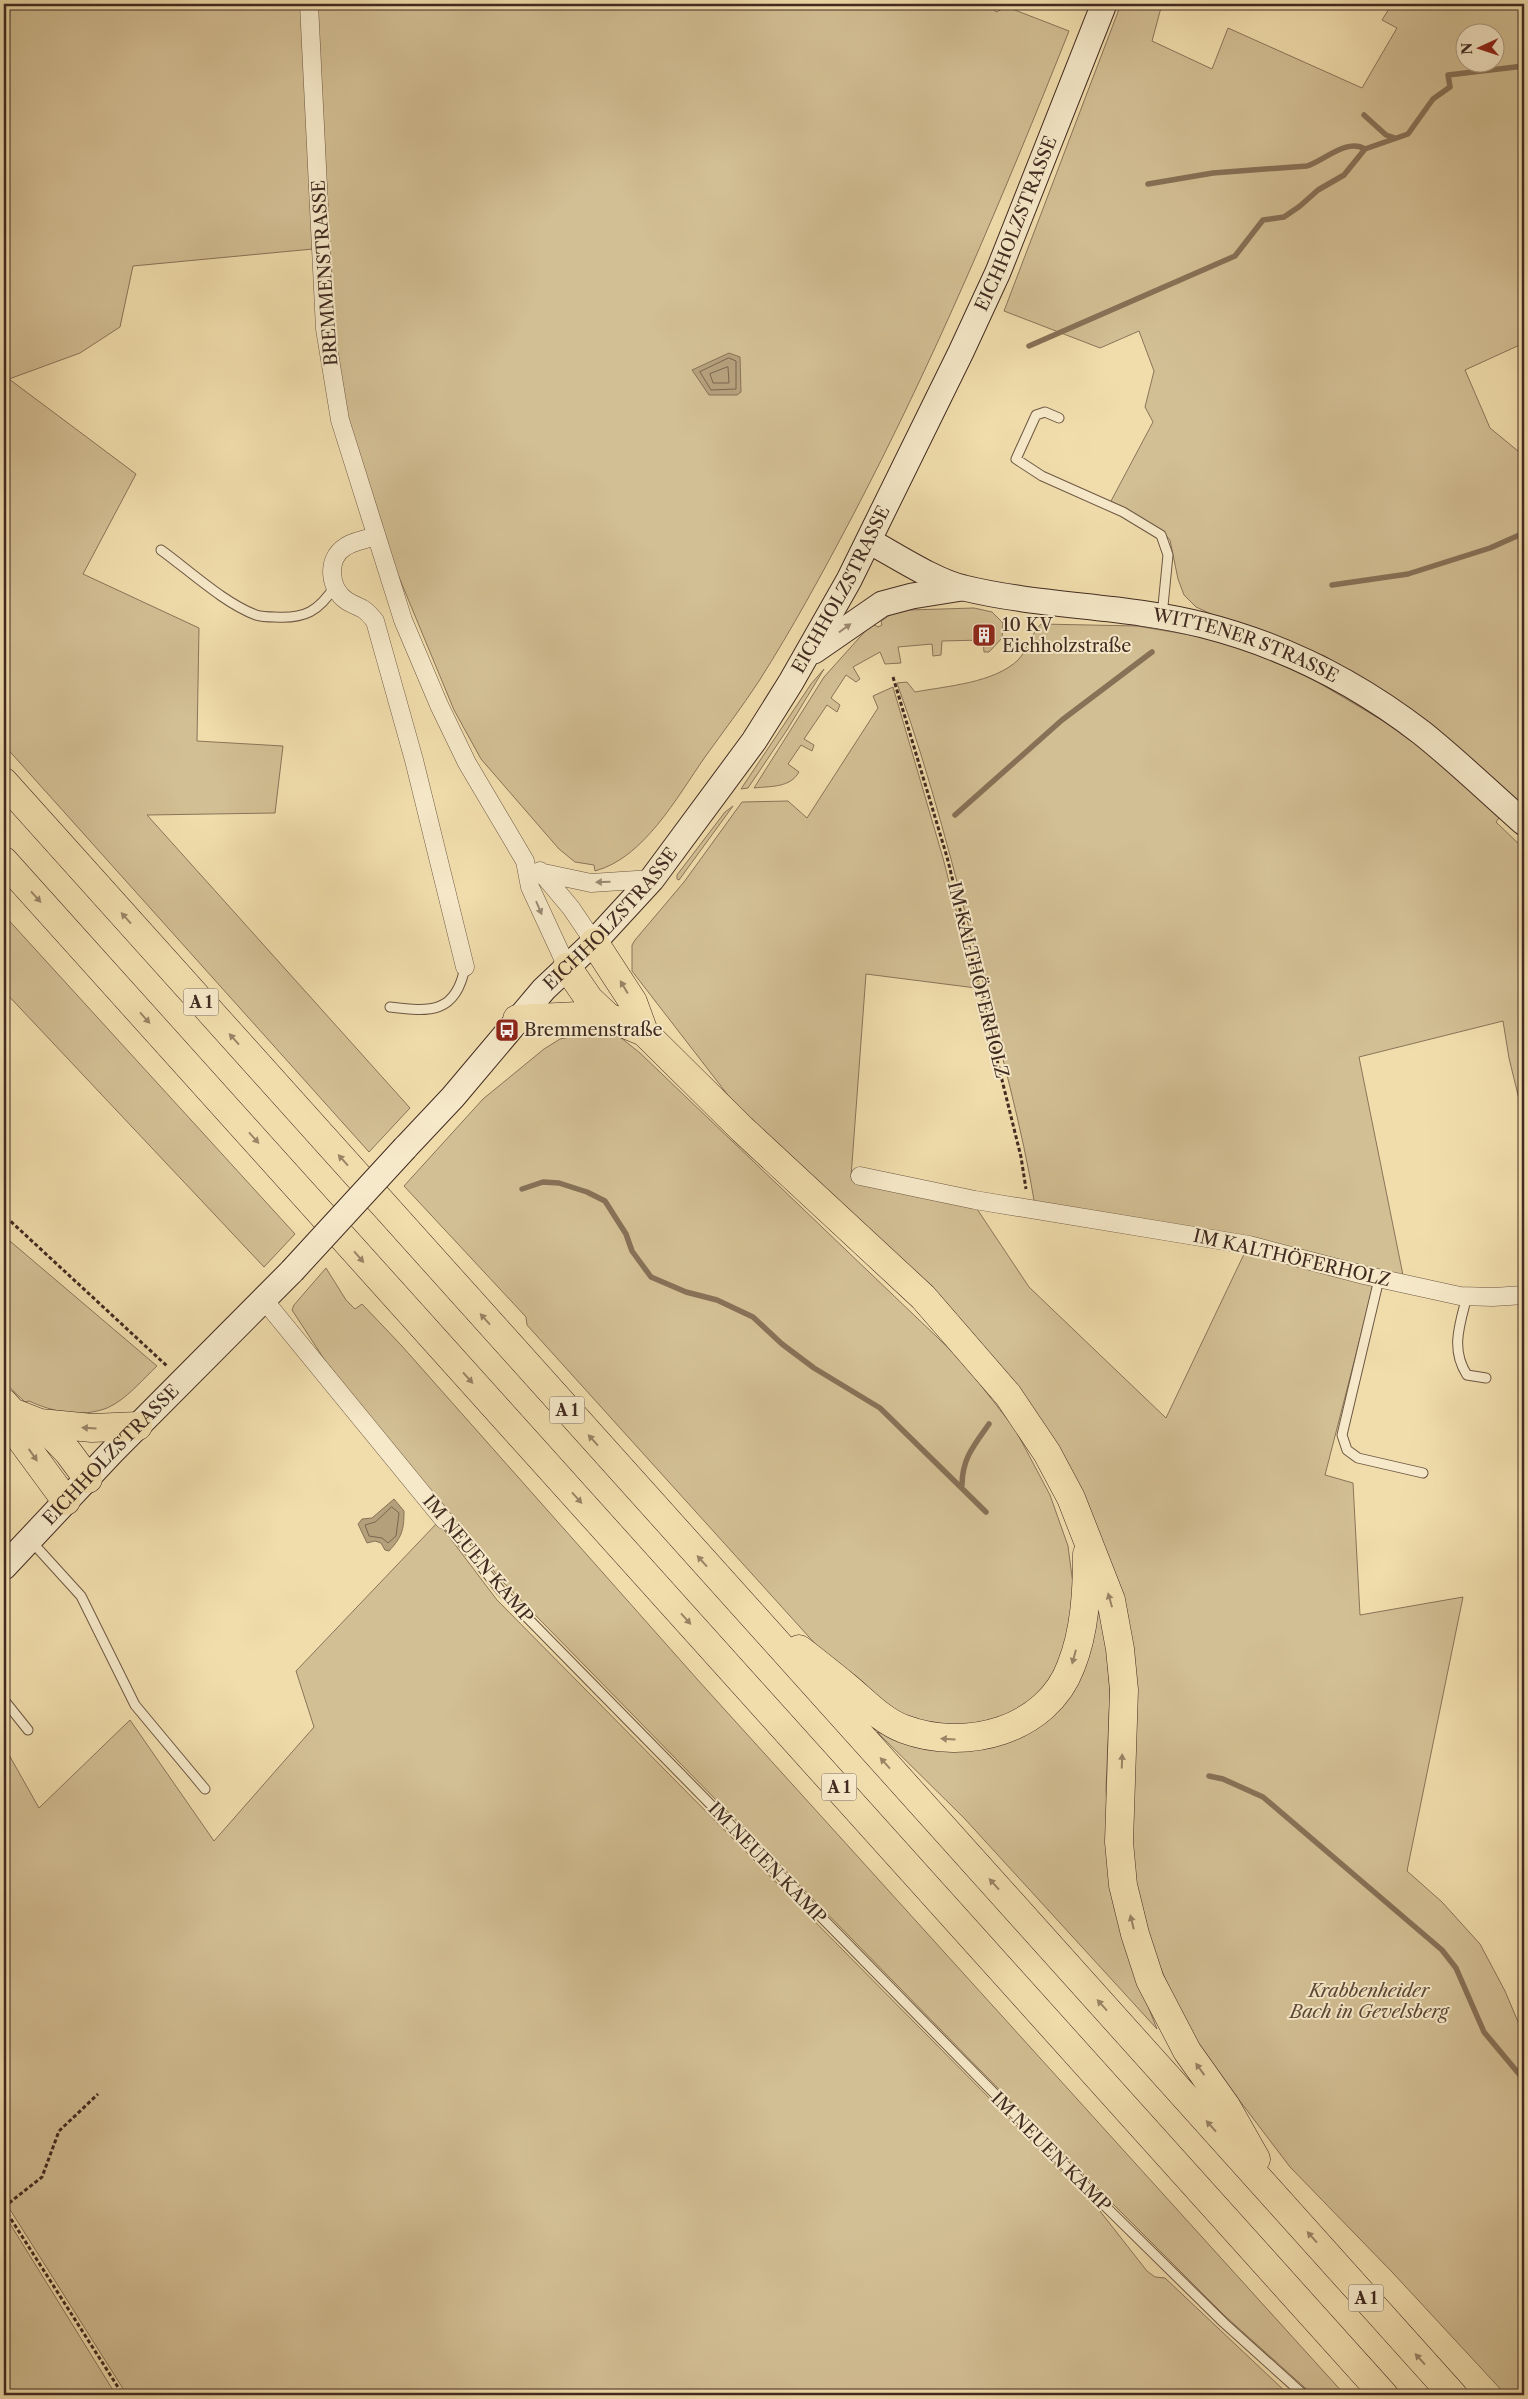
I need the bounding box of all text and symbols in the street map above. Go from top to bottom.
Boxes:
north arrow [1456,22,1506,72]
text: N [1458,42,1476,55]
street label: EICHHOLZSTRASSE [970,133,1062,315]
street label: BREMMENSTRASSE [308,179,342,367]
street label: EICHHOLZSTRASSE [787,502,895,677]
street label: WITTENER STRASSE [1150,604,1342,687]
place label: 10 KV Eichholzstraße [1002,614,1131,657]
building icon: 10 KV Eichholzstraße [971,622,997,648]
one-way arrow [838,623,852,633]
street label: EICHHOLZSTRASSE [539,843,682,995]
one-way arrow [595,879,611,887]
street label: IM KALTHÖFERHOLZ [943,879,1014,1081]
one-way arrow [31,890,42,903]
one-way arrow [535,901,543,916]
one-way arrow [120,913,132,925]
one-way arrow [619,981,628,994]
road number: A 1 [184,989,218,1016]
one-way arrow [140,1011,151,1024]
bus stop icon: Bremmenstraße [494,1017,520,1043]
place label: Bremmenstraße [524,1019,662,1041]
one-way arrow [228,1034,240,1046]
one-way arrow [249,1132,260,1145]
one-way arrow [337,1154,348,1167]
street label: IM KALTHÖFERHOLZ [1191,1224,1393,1291]
one-way arrow [353,1251,365,1263]
one-way arrow [479,1313,491,1325]
one-way arrow [462,1371,474,1383]
street label: EICHHOLZSTRASSE [38,1380,184,1530]
road number: A 1 [550,1396,584,1424]
one-way arrow [81,1424,97,1432]
one-way arrow [588,1433,599,1446]
one-way arrow [27,1449,37,1462]
street label: IM NEUEN KAMP [418,1490,538,1628]
one-way arrow [571,1492,583,1504]
one-way arrow [696,1555,708,1567]
one-way arrow [1106,1593,1114,1608]
one-way arrow [680,1612,692,1624]
one-way arrow [1070,1650,1078,1665]
one-way arrow [939,1734,955,1742]
one-way arrow [1118,1753,1126,1769]
one-way arrow [879,1758,891,1770]
road number: A 1 [822,1774,856,1800]
street label: IM NEUEN KAMP [703,1798,831,1928]
one-way arrow [988,1878,999,1891]
one-way arrow [1128,1915,1136,1930]
park label: Krabbenheider Bach in Gevelsberg [1288,1980,1450,2023]
one-way arrow [1096,1999,1108,2011]
one-way arrow [1195,2062,1205,2076]
street label: IM NEUEN KAMP [987,2088,1116,2217]
one-way arrow [1205,2120,1217,2132]
one-way arrow [1306,2232,1318,2244]
road number: A 1 [1348,2284,1384,2312]
one-way arrow [1414,2353,1426,2365]

